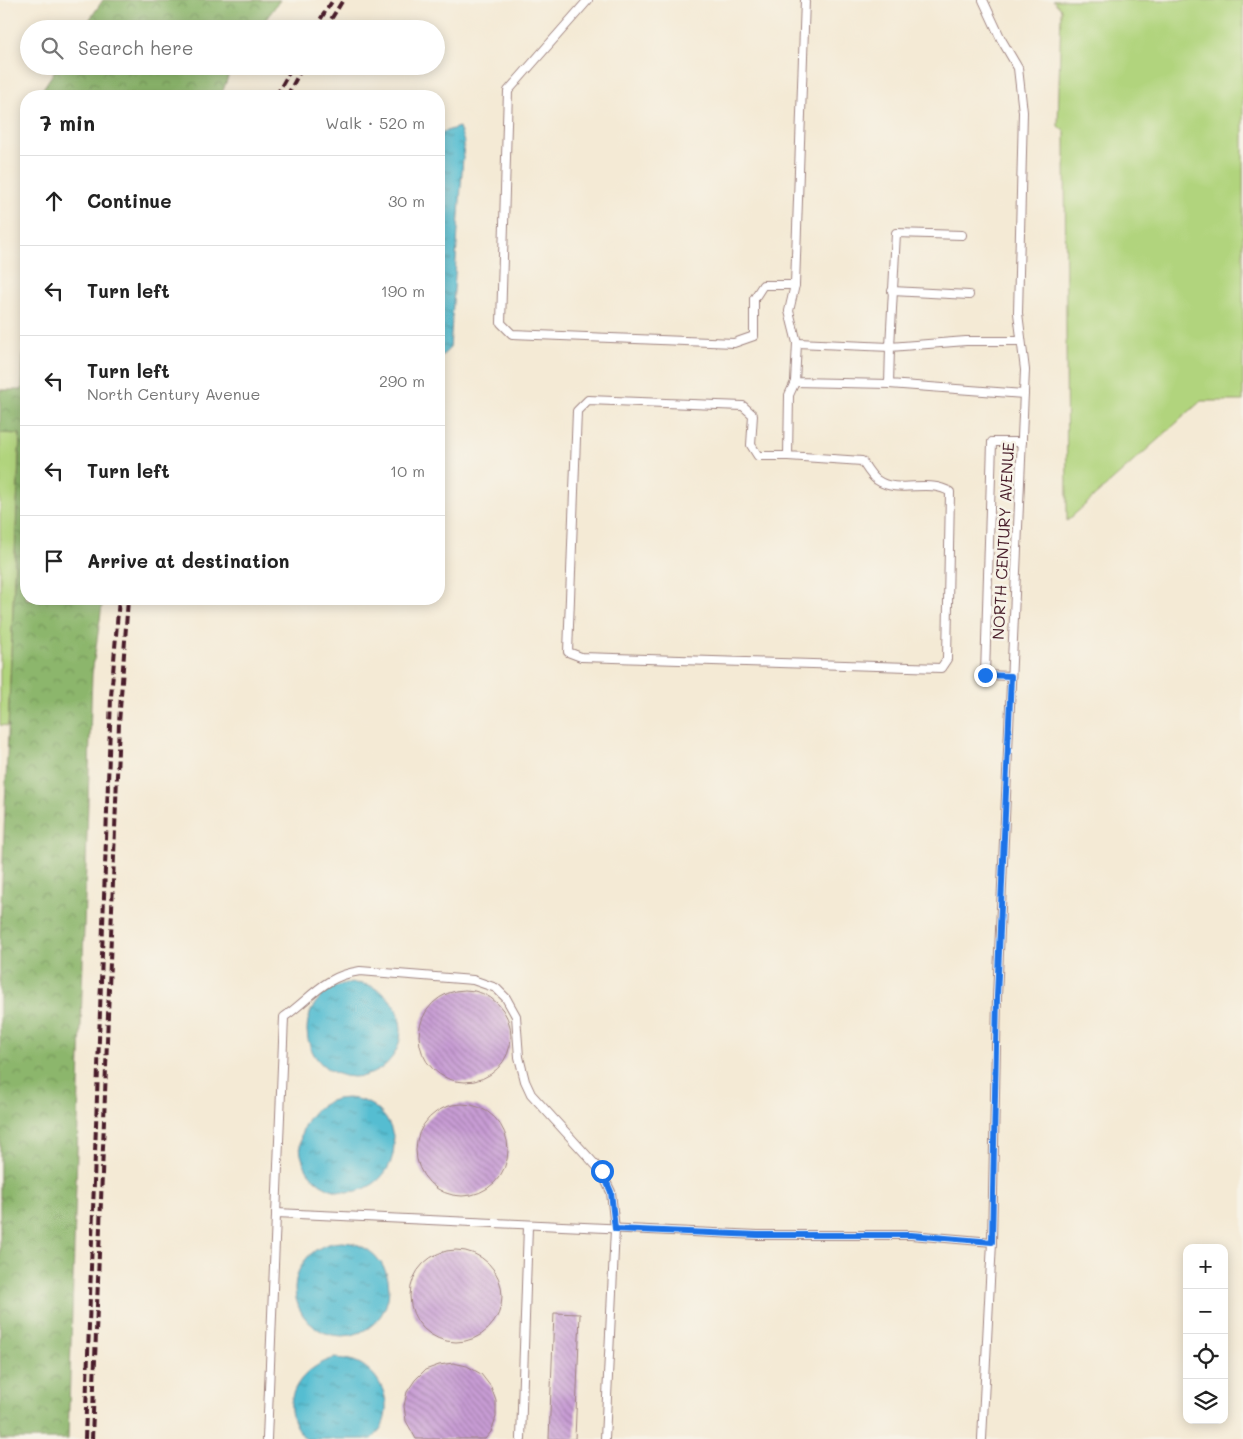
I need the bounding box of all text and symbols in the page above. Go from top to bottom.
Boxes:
search box [20,20,445,75]
icon: search [38,34,66,62]
text: Search here [78,35,194,60]
text: 7 min [40,109,95,136]
text: Walk · 520 m [325,112,425,133]
icon: ahead [40,187,68,215]
text: Continue [87,188,172,213]
text: 30 m [388,190,425,211]
icon: left [40,277,68,305]
text: Turn left [87,278,170,303]
text: 190 m [381,280,425,301]
text: Turn left [87,358,170,383]
icon: left [40,367,68,395]
text: 290 m [379,370,425,391]
text: North Century Avenue [87,383,260,404]
street label: NORTH CENTURY AVENUE [987,442,1018,640]
icon: left [40,457,68,485]
text: Turn left [87,458,170,483]
text: 10 m [390,460,425,481]
icon: arrive [40,547,68,575]
text: Arrive at destination [87,548,290,573]
route end [974,664,997,687]
route start [591,1160,614,1183]
map controls [1183,1244,1228,1424]
button: + [1183,1244,1228,1289]
button: − [1183,1289,1228,1334]
button: locate [1183,1334,1228,1379]
button: layers [1183,1379,1228,1424]

